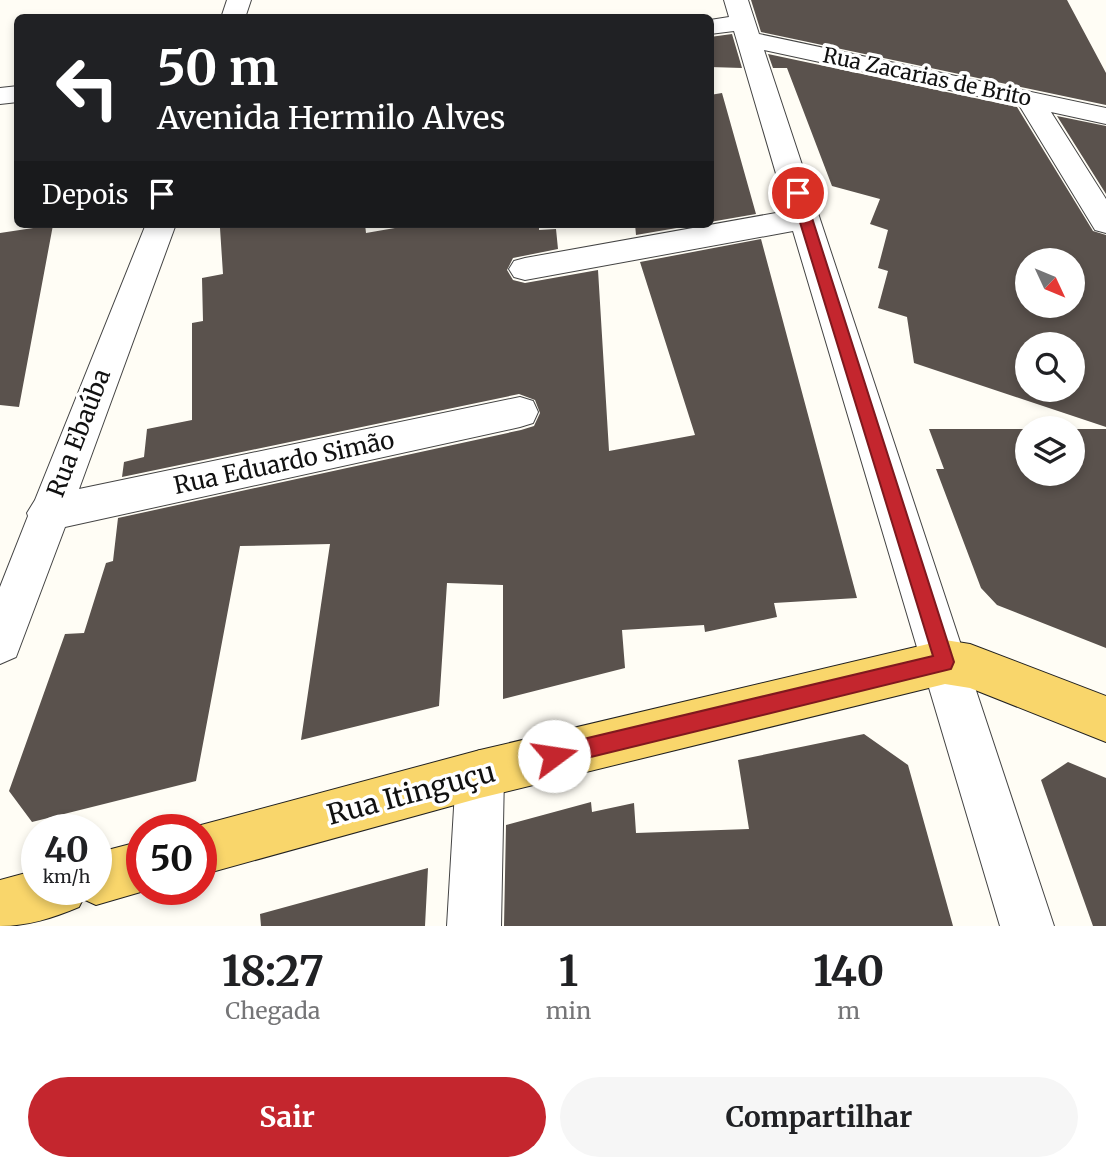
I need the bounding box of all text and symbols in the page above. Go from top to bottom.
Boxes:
text: 50 m [157,37,278,98]
street label: Rua Zacarias de Brito [820,41,1034,112]
icon: left [42,42,133,133]
text: Avenida Hermilo Alves [157,98,505,138]
pin [768,163,828,223]
icon: arrive [779,174,817,212]
icon: arrive [143,175,181,213]
text: Depois [42,178,129,211]
north arrow [1015,248,1085,318]
map controls [1015,248,1085,486]
button: search [1015,332,1085,402]
street label: Rua Ebaúba [40,364,117,501]
button: layers [1015,416,1085,486]
street label: Rua Eduardo Simão [171,424,397,501]
position arrow [517,719,591,793]
street label: Rua Itinguçu [323,753,499,833]
speed limit sign: 50 [126,814,217,905]
text: 40 [44,828,89,872]
text: km/h [43,865,90,888]
text: 18:27 [222,945,324,997]
text: 1 [559,945,578,997]
text: 140 [813,945,884,997]
text: Chegada [225,996,320,1025]
text: min [546,996,591,1025]
text: m [837,996,860,1025]
button: Sair [28,1077,546,1157]
button: Compartilhar [560,1077,1078,1157]

